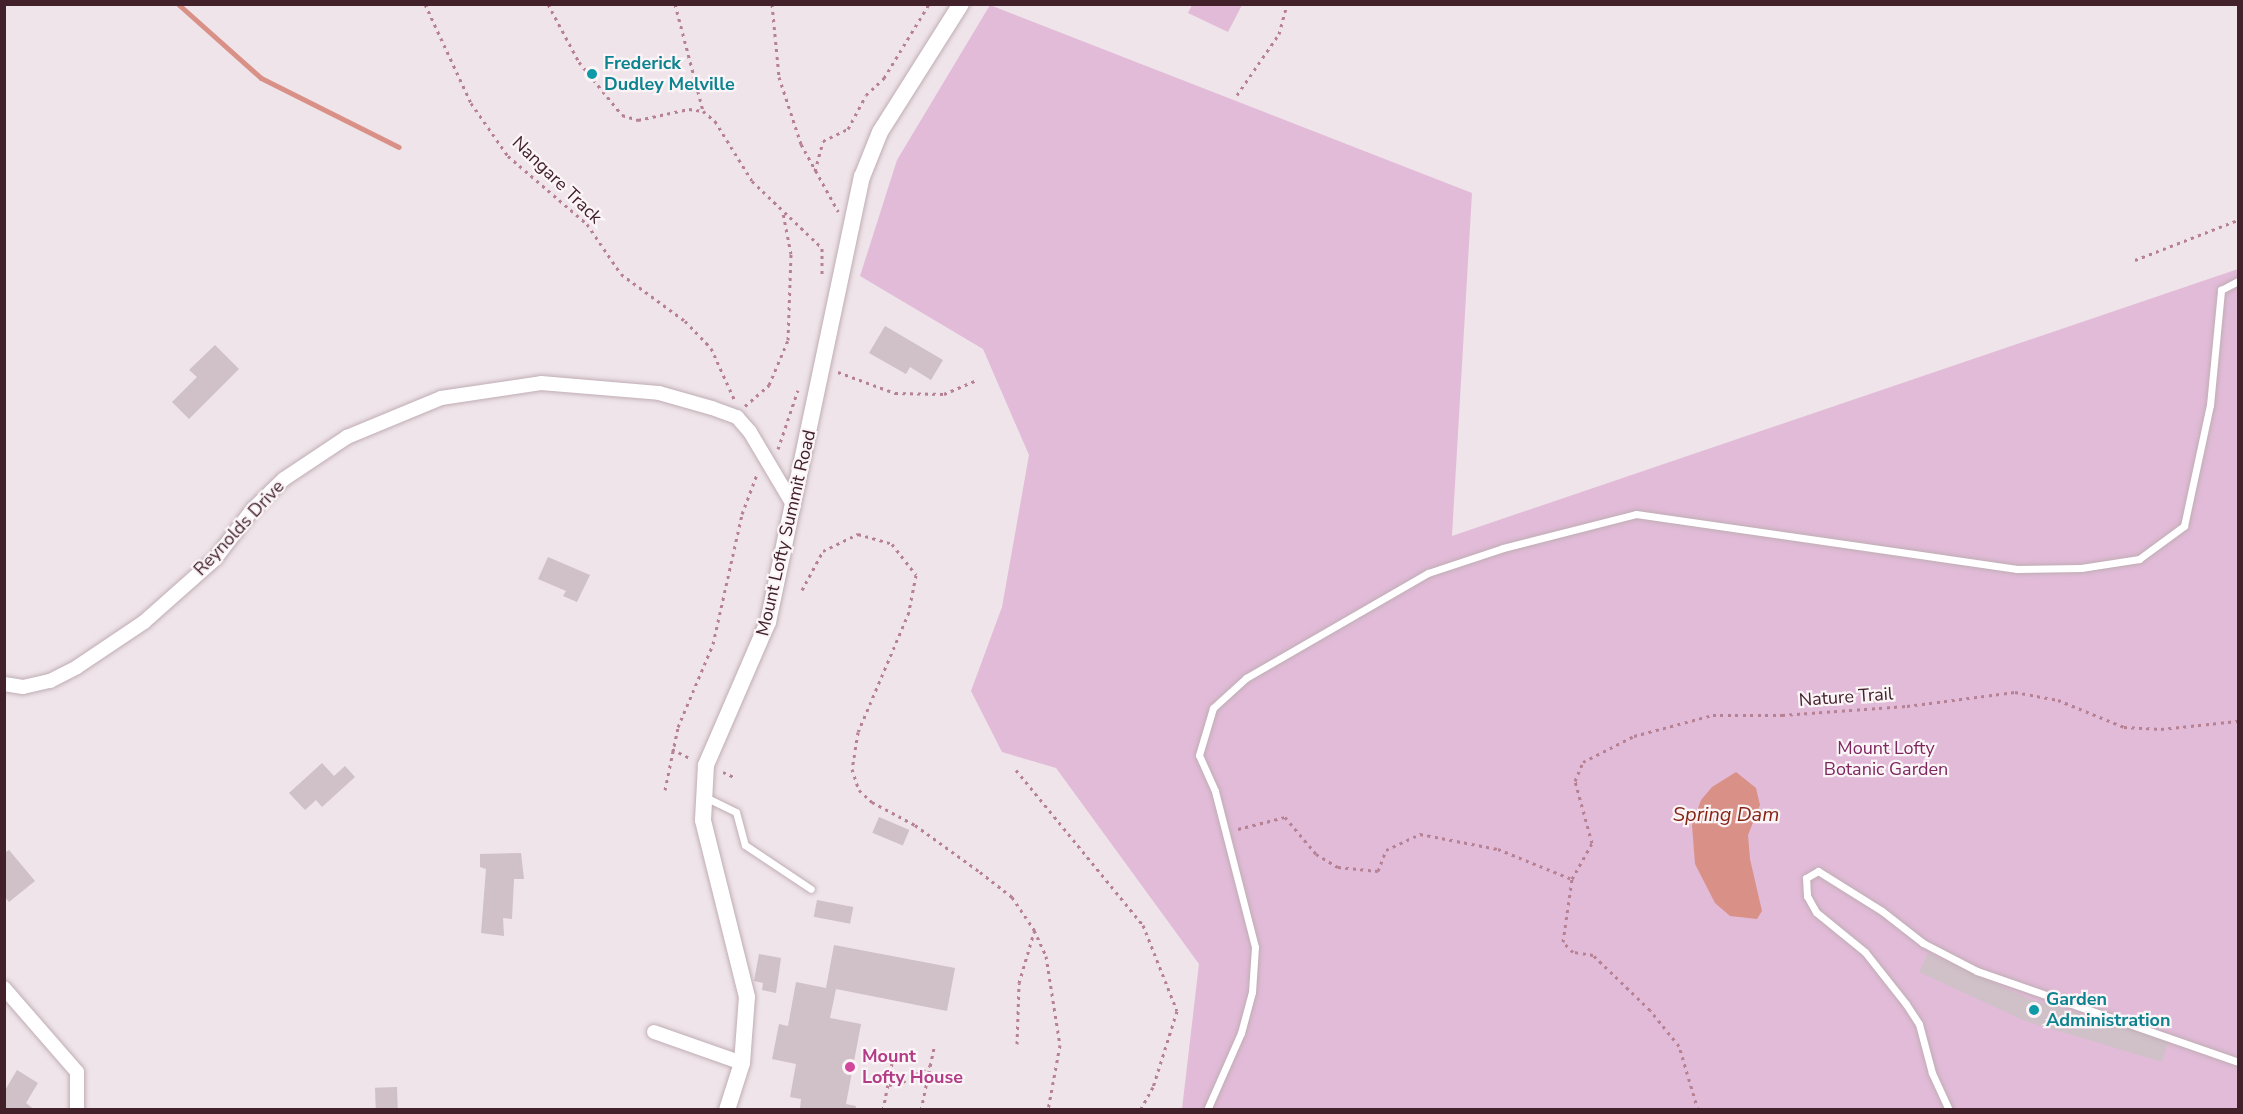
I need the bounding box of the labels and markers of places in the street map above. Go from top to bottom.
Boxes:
place label: Frederick Dudley Melville [604,53,735,96]
marker: Frederick Dudley Melville [585,67,599,81]
place label: Garden Administration [2046,989,2170,1032]
marker: Garden Administration [2027,1003,2041,1017]
place label: Mount Lofty House [862,1046,963,1088]
marker: Mount Lofty House [843,1060,857,1074]

